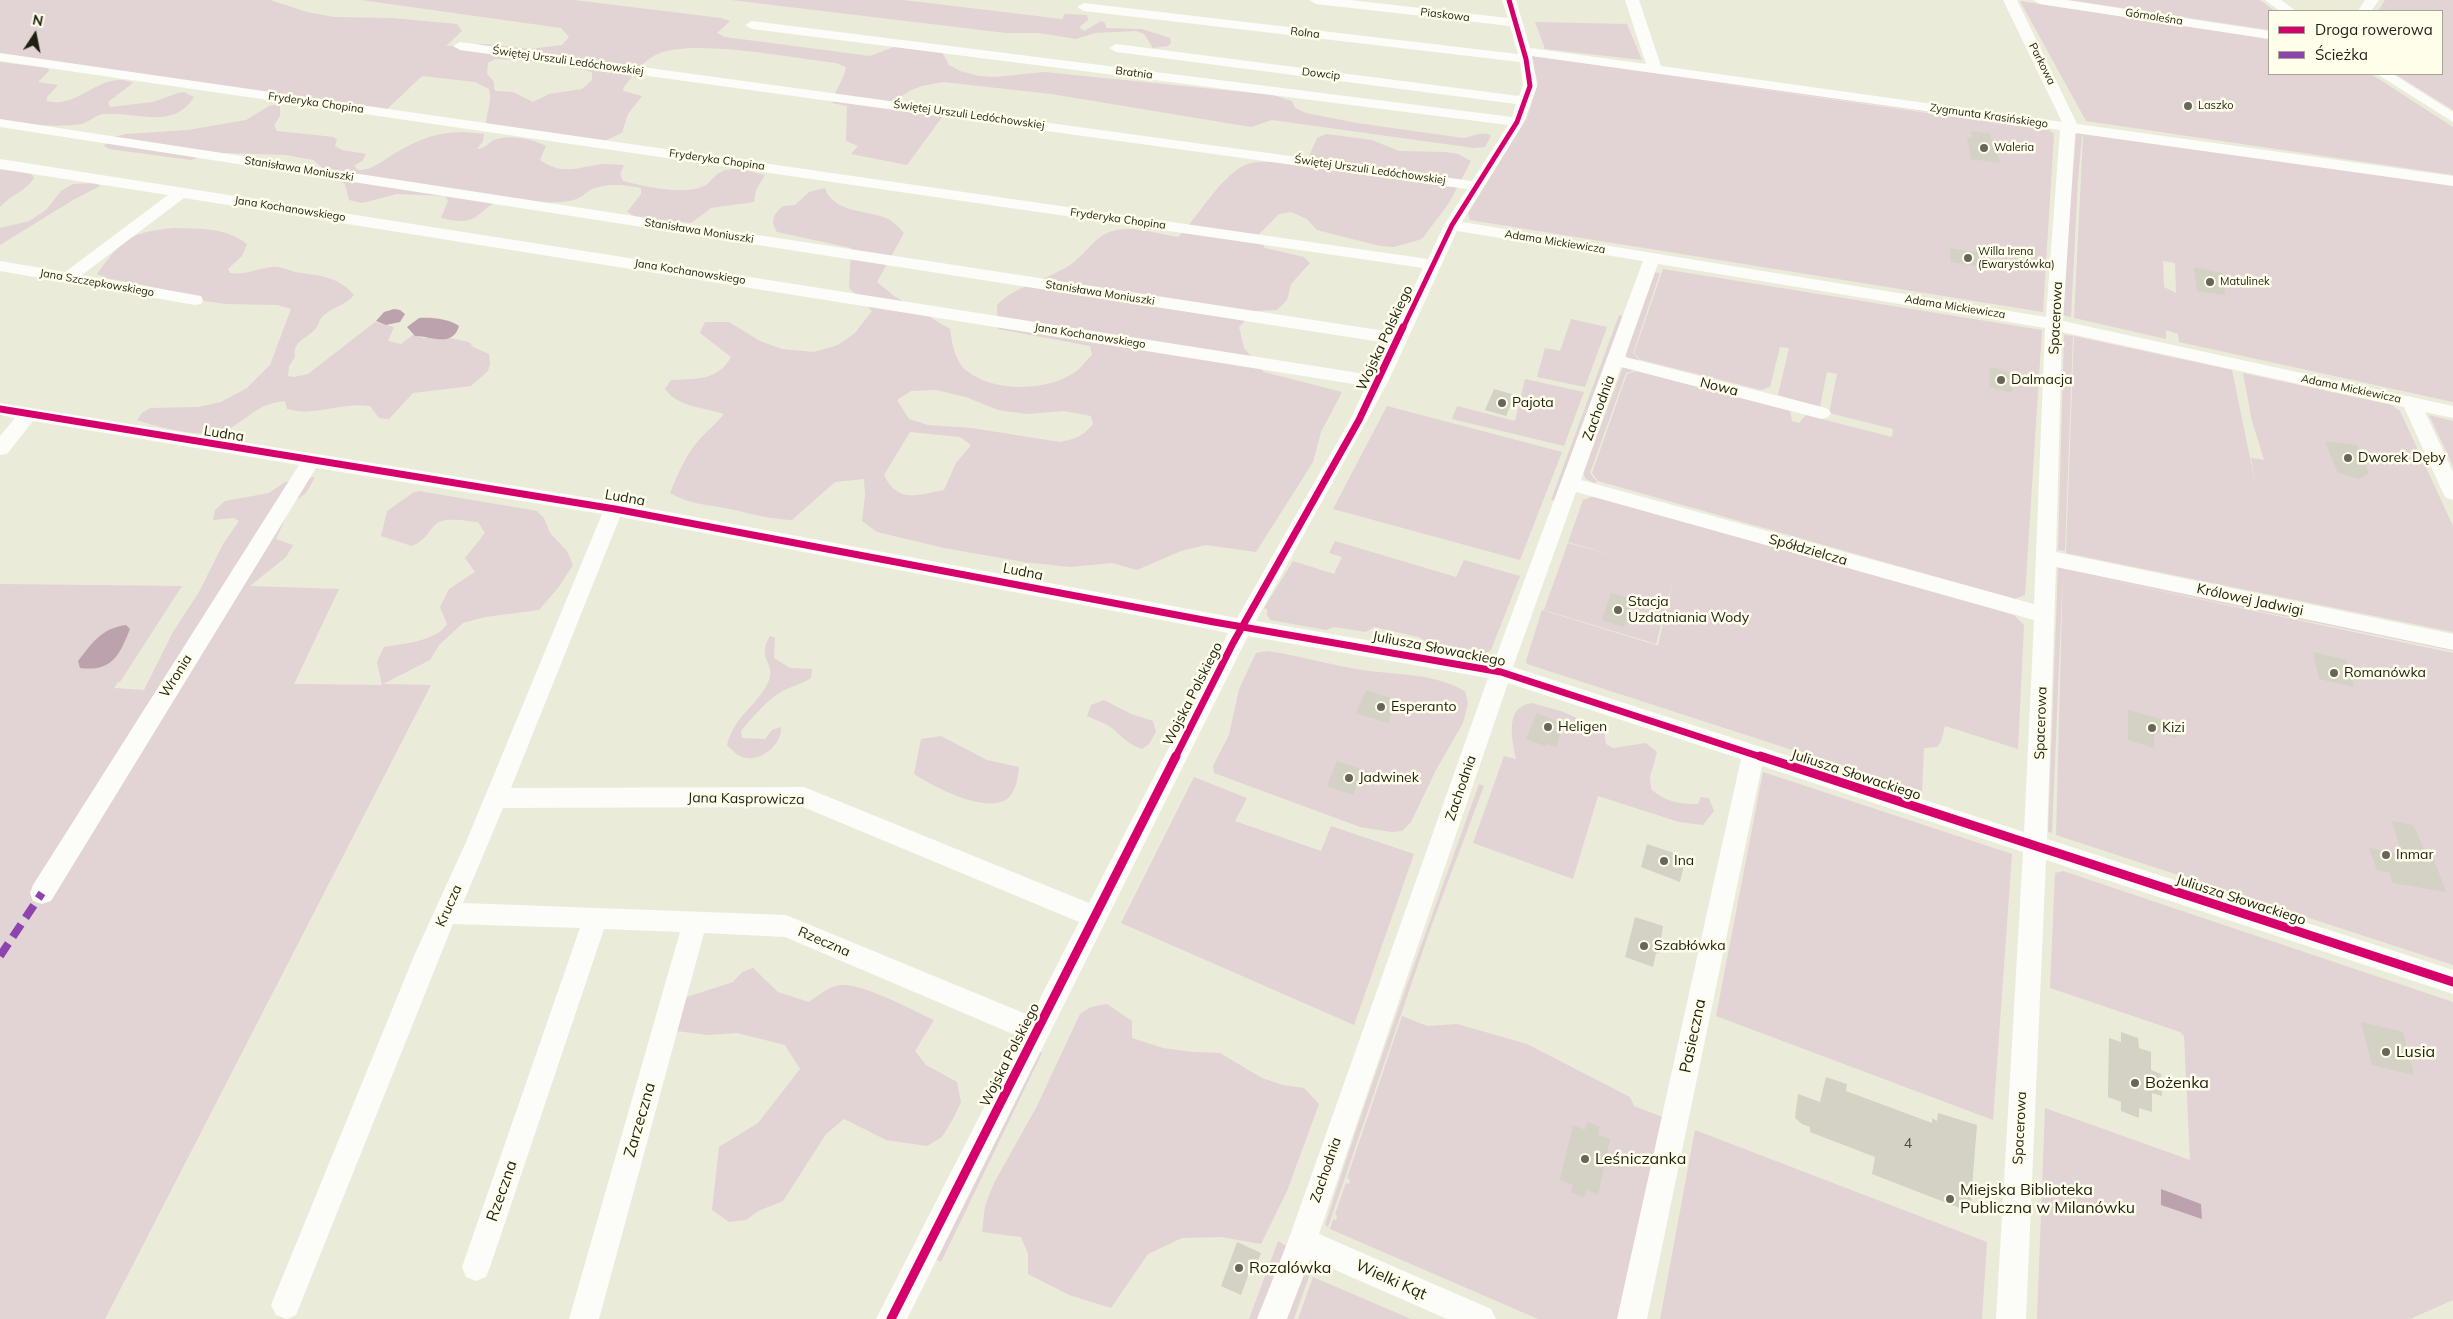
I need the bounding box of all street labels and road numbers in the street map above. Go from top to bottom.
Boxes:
street label: Piaskowa [1420,5,1470,25]
street label: Górnoleśna [2124,6,2184,28]
street label: Rolna [1290,25,1320,41]
street label: Parkowa [2026,41,2058,87]
street label: Świętej Urszuli Ledóchowskiej [492,44,644,78]
street label: Bratnia [1115,64,1153,82]
street label: Dowcip [1301,65,1341,83]
street label: Fryderyka Chopina [267,90,365,116]
street label: Świętej Urszuli Ledóchowskiej [893,98,1045,132]
street label: Zygmunta Krasińskiego [1929,101,2049,131]
street label: Fryderyka Chopina [668,147,766,173]
street label: Świętej Urszuli Ledóchowskiej [1294,153,1446,187]
street label: Stanisława Moniuszki [243,154,355,184]
street label: Jana Kochanowskiego [233,194,347,224]
street label: Fryderyka Chopina [1069,206,1167,232]
street label: Stanisława Moniuszki [643,216,755,246]
street label: Adama Mickiewicza [1504,228,1606,256]
street label: Jana Kochanowskiego [633,257,747,287]
street label: Jana Szczepkowskiego [39,266,155,300]
street label: Stanisława Moniuszki [1044,278,1156,308]
street label: Spacerowa [2046,281,2066,355]
street label: Wojska Polskiego [1353,283,1417,393]
street label: Adama Mickiewicza [1904,293,2006,321]
street label: Jana Kochanowskiego [1033,321,1147,351]
street label: Adama Mickiewicza [2300,372,2402,406]
street label: Zachodnia [1579,373,1619,443]
street label: Nowa [1698,374,1740,400]
street label: Ludna [203,423,245,445]
street label: Ludna [604,486,646,510]
street label: Spółdzielcza [1767,531,1849,569]
street label: Ludna [1001,560,1045,584]
street label: Królowej Jadwigi [2195,581,2305,619]
street label: Juliusza Słowackiego [1371,628,1507,670]
street label: Wojska Polskiego [1160,639,1226,749]
street label: Wronia [156,651,196,701]
street label: Spacerowa [2031,686,2051,760]
street label: Juliusza Słowackiego [1789,746,1923,804]
street label: Zachodnia [1442,753,1480,823]
street label: Jana Kasprowicza [687,790,805,808]
street label: Juliusza Słowackiego [2174,871,2308,929]
street label: Krucza [432,882,466,930]
street label: Rzeczna [795,923,853,961]
street label: Pasieczna [1676,997,1710,1075]
street label: Wojska Polskiego [977,1000,1043,1110]
street label: Zarzeczna [620,1080,660,1160]
street label: Spacerowa [2010,1091,2030,1165]
street label: Zachodnia [1307,1135,1345,1205]
street label: Rzeczna [483,1158,521,1224]
street label: Wielki Kąt [1353,1256,1429,1304]

